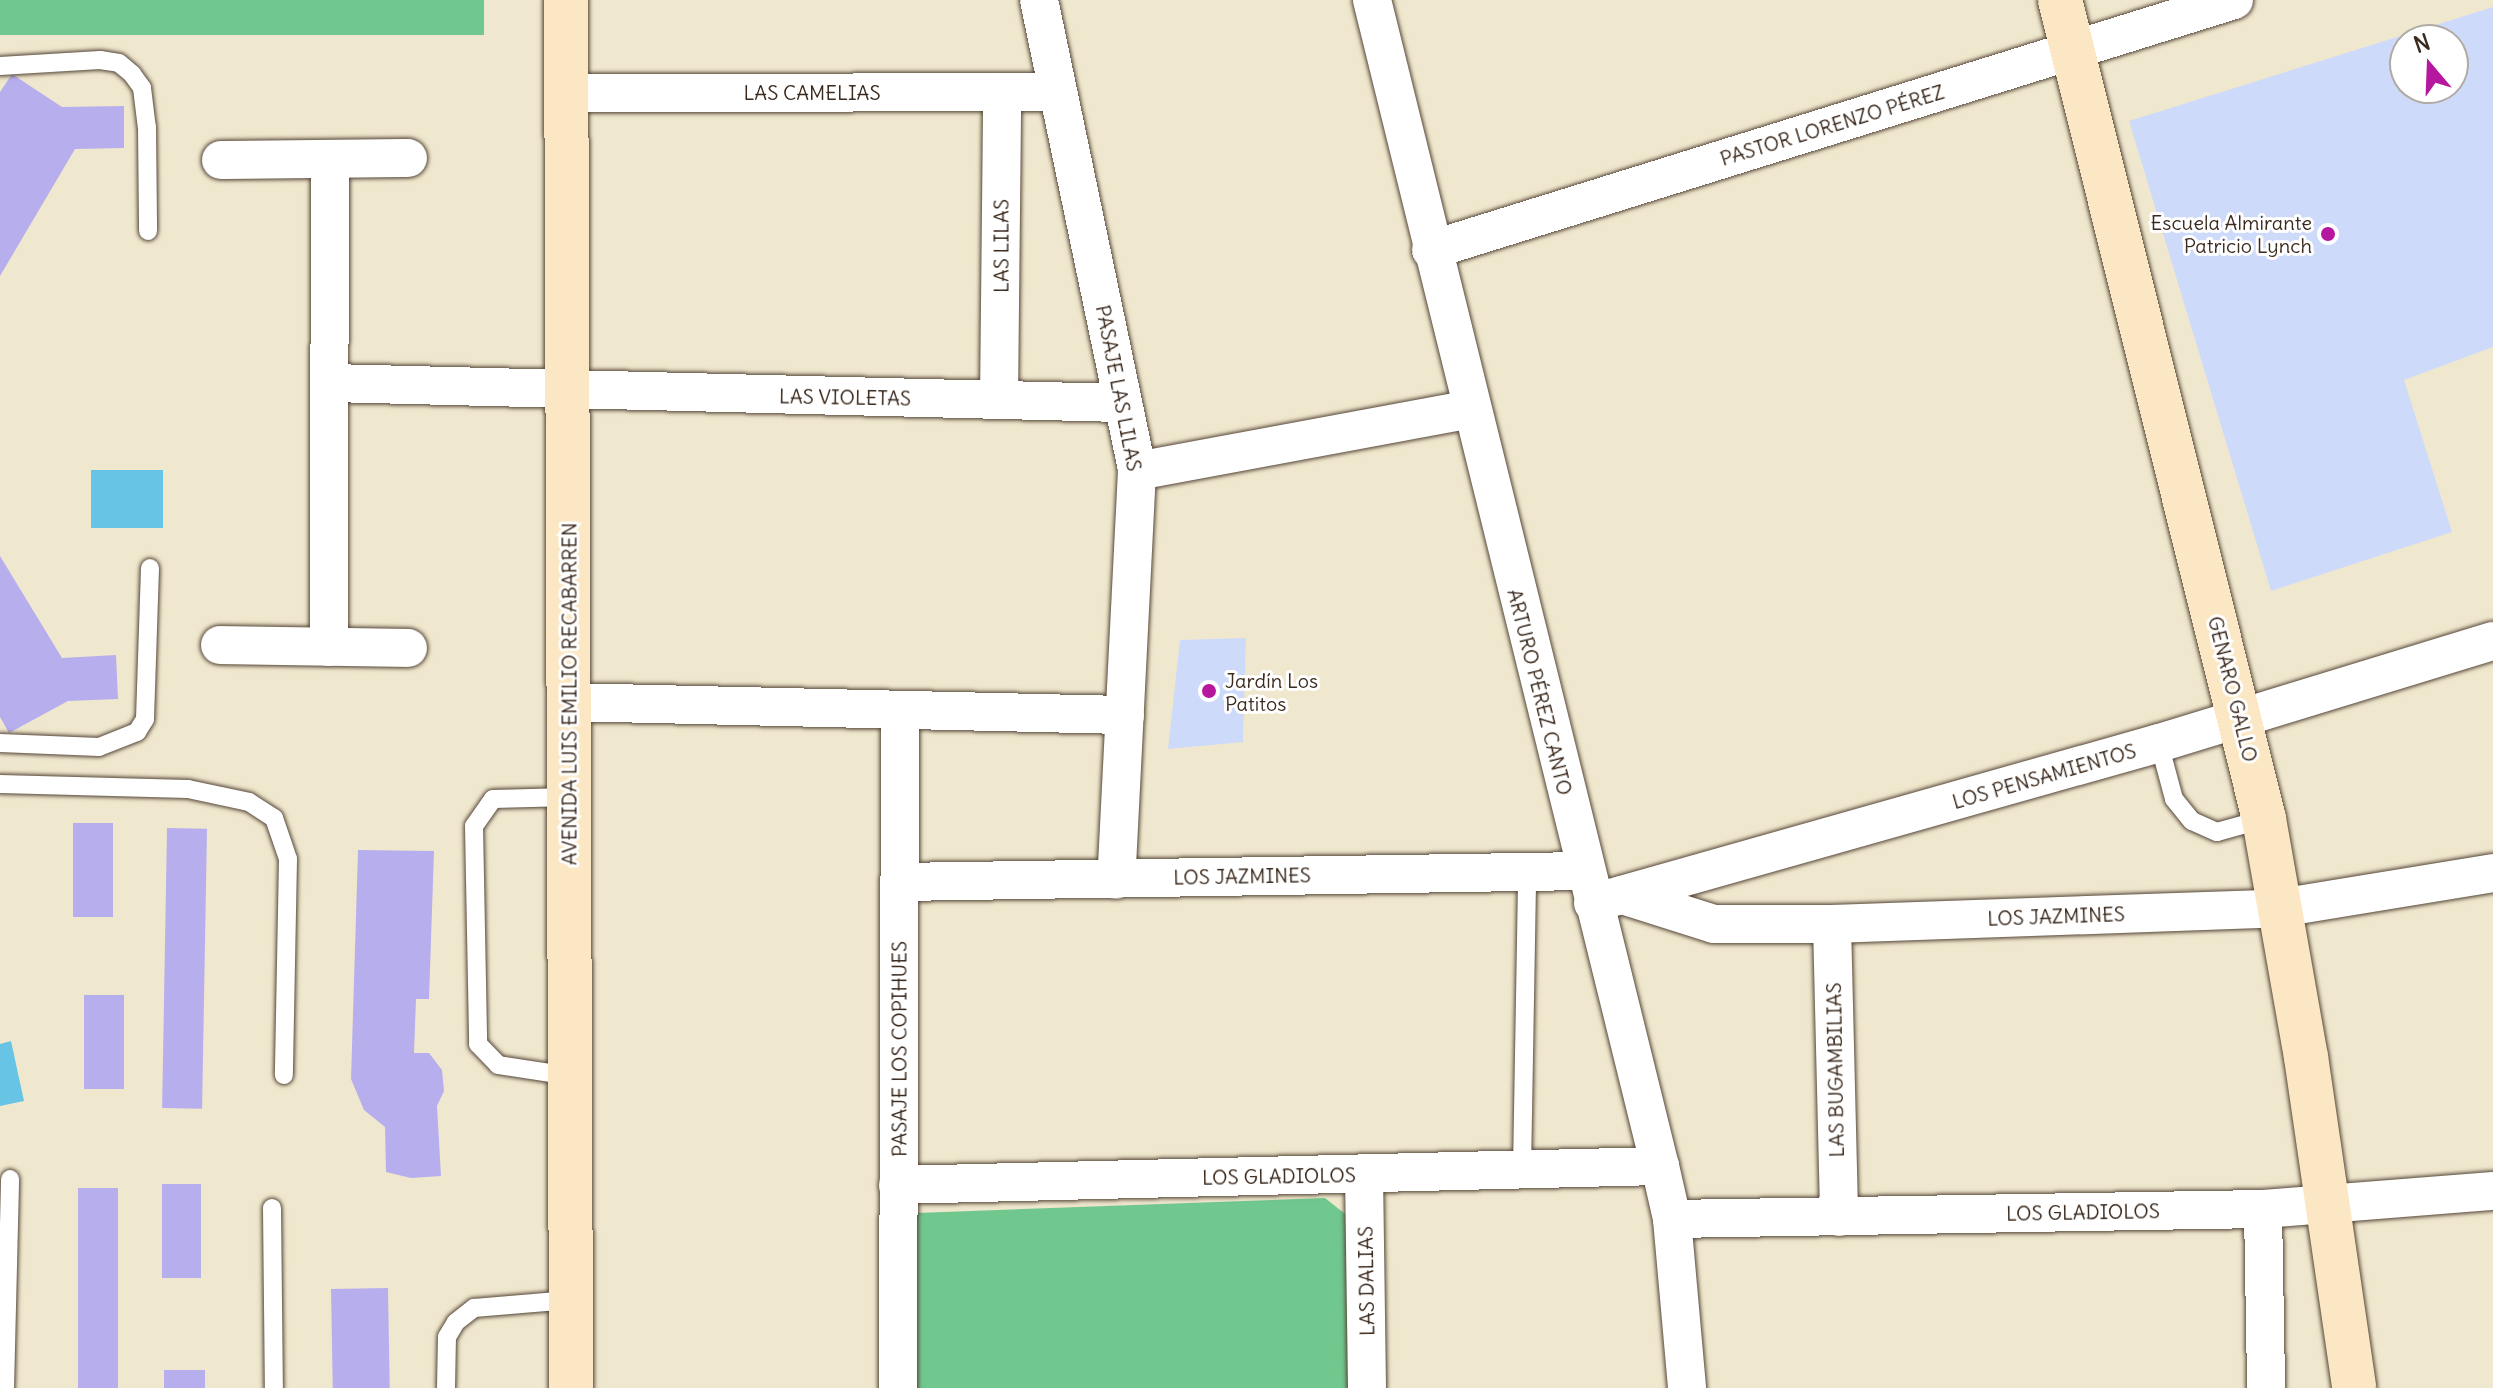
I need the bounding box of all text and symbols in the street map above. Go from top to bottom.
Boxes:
north arrow [2389,24,2469,104]
text: N [2410,27,2434,59]
street label: PASTOR LORENZO PÉREZ [1717,79,1947,171]
street label: LAS CAMELIAS [743,80,881,104]
street label: LAS LILAS [989,199,1013,293]
place label: Escuela Almirante Patricio Lynch [2151,210,2312,257]
marker: Escuela Almirante Patricio Lynch [2319,225,2337,243]
street label: PASAJE LAS LILAS [1091,303,1147,473]
street label: LAS VIOLETAS [779,384,911,410]
street label: AVENIDA LUIS EMILIO RECABARREN [557,523,581,865]
street label: ARTURO PÉREZ CANTO [1503,586,1577,798]
street label: GENARO GALLO [2203,614,2263,764]
place label: Jardín Los Patitos [1225,668,1318,715]
marker: Jardín Los Patitos [1200,682,1218,700]
street label: LOS PENSAMIENTOS [1949,738,2139,814]
street label: LOS JAZMINES [1173,863,1311,889]
street label: LOS JAZMINES [1987,902,2125,930]
street label: PASAJE LOS COPIHUES [887,941,911,1157]
street label: LAS BUGAMBILIAS [1821,982,1849,1158]
street label: LOS GLADIOLOS [1202,1163,1356,1189]
street label: LOS GLADIOLOS [2006,1199,2160,1225]
street label: LAS DALIAS [1353,1226,1379,1336]

